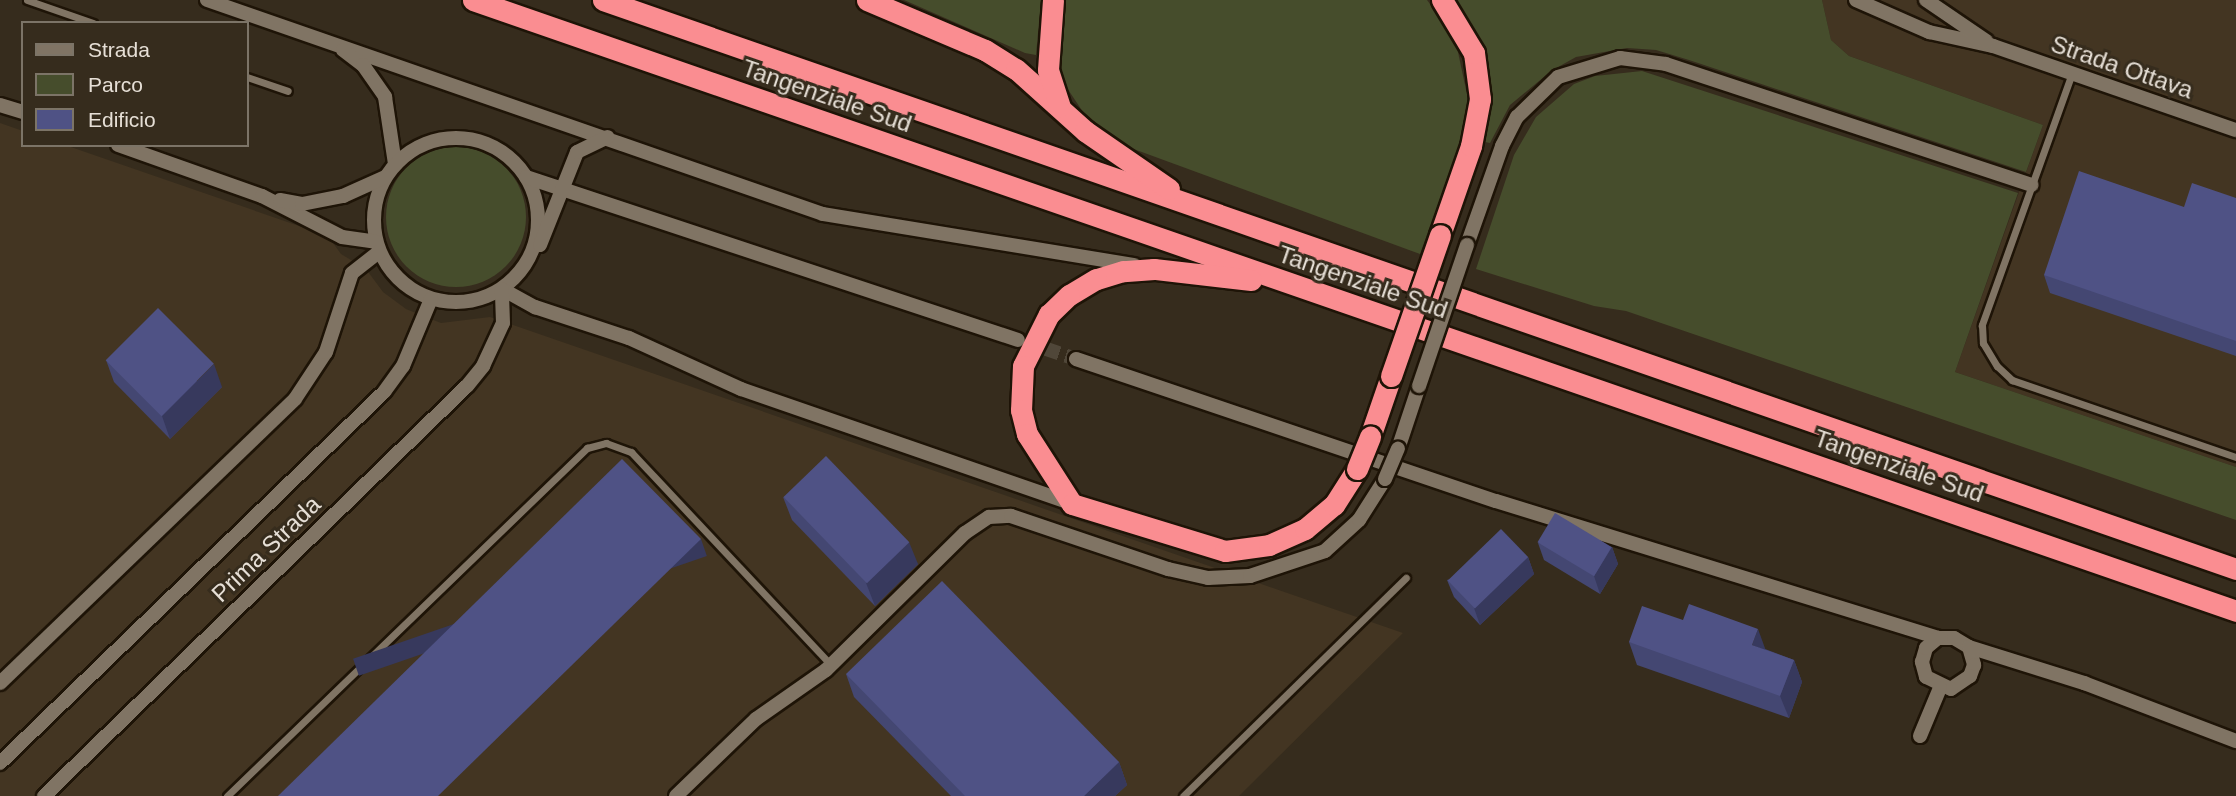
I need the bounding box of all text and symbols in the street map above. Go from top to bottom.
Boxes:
legend [21,21,248,147]
street label: Strada Ottava [2047,29,2197,105]
text: Strada [88,38,150,61]
street label: Tangenziale Sud [738,53,916,139]
text: Parco [88,73,143,96]
text: Edificio [88,108,156,131]
street label: Tangenziale Sud [1274,239,1452,325]
street label: Tangenziale Sud [1810,423,1988,509]
street label: Prima Strada [206,490,326,608]

